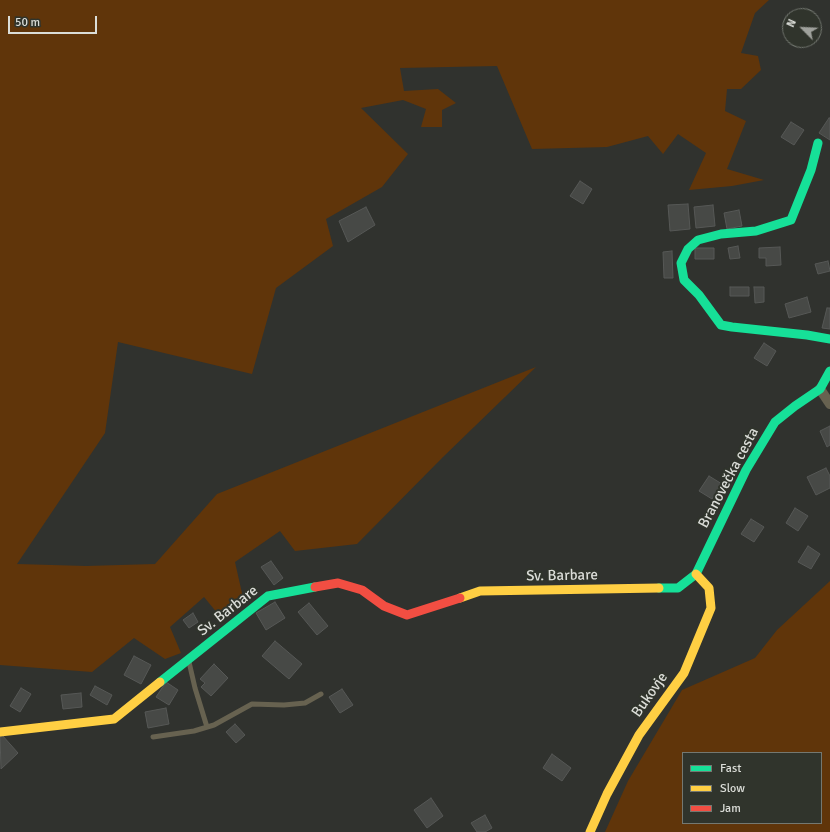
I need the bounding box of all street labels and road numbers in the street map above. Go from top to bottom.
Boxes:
street label: Branovečka cesta [695,425,763,531]
street label: Sv. Barbare [526,566,598,586]
street label: Sv. Barbare [194,582,262,640]
street label: Bukovje [628,669,672,721]

